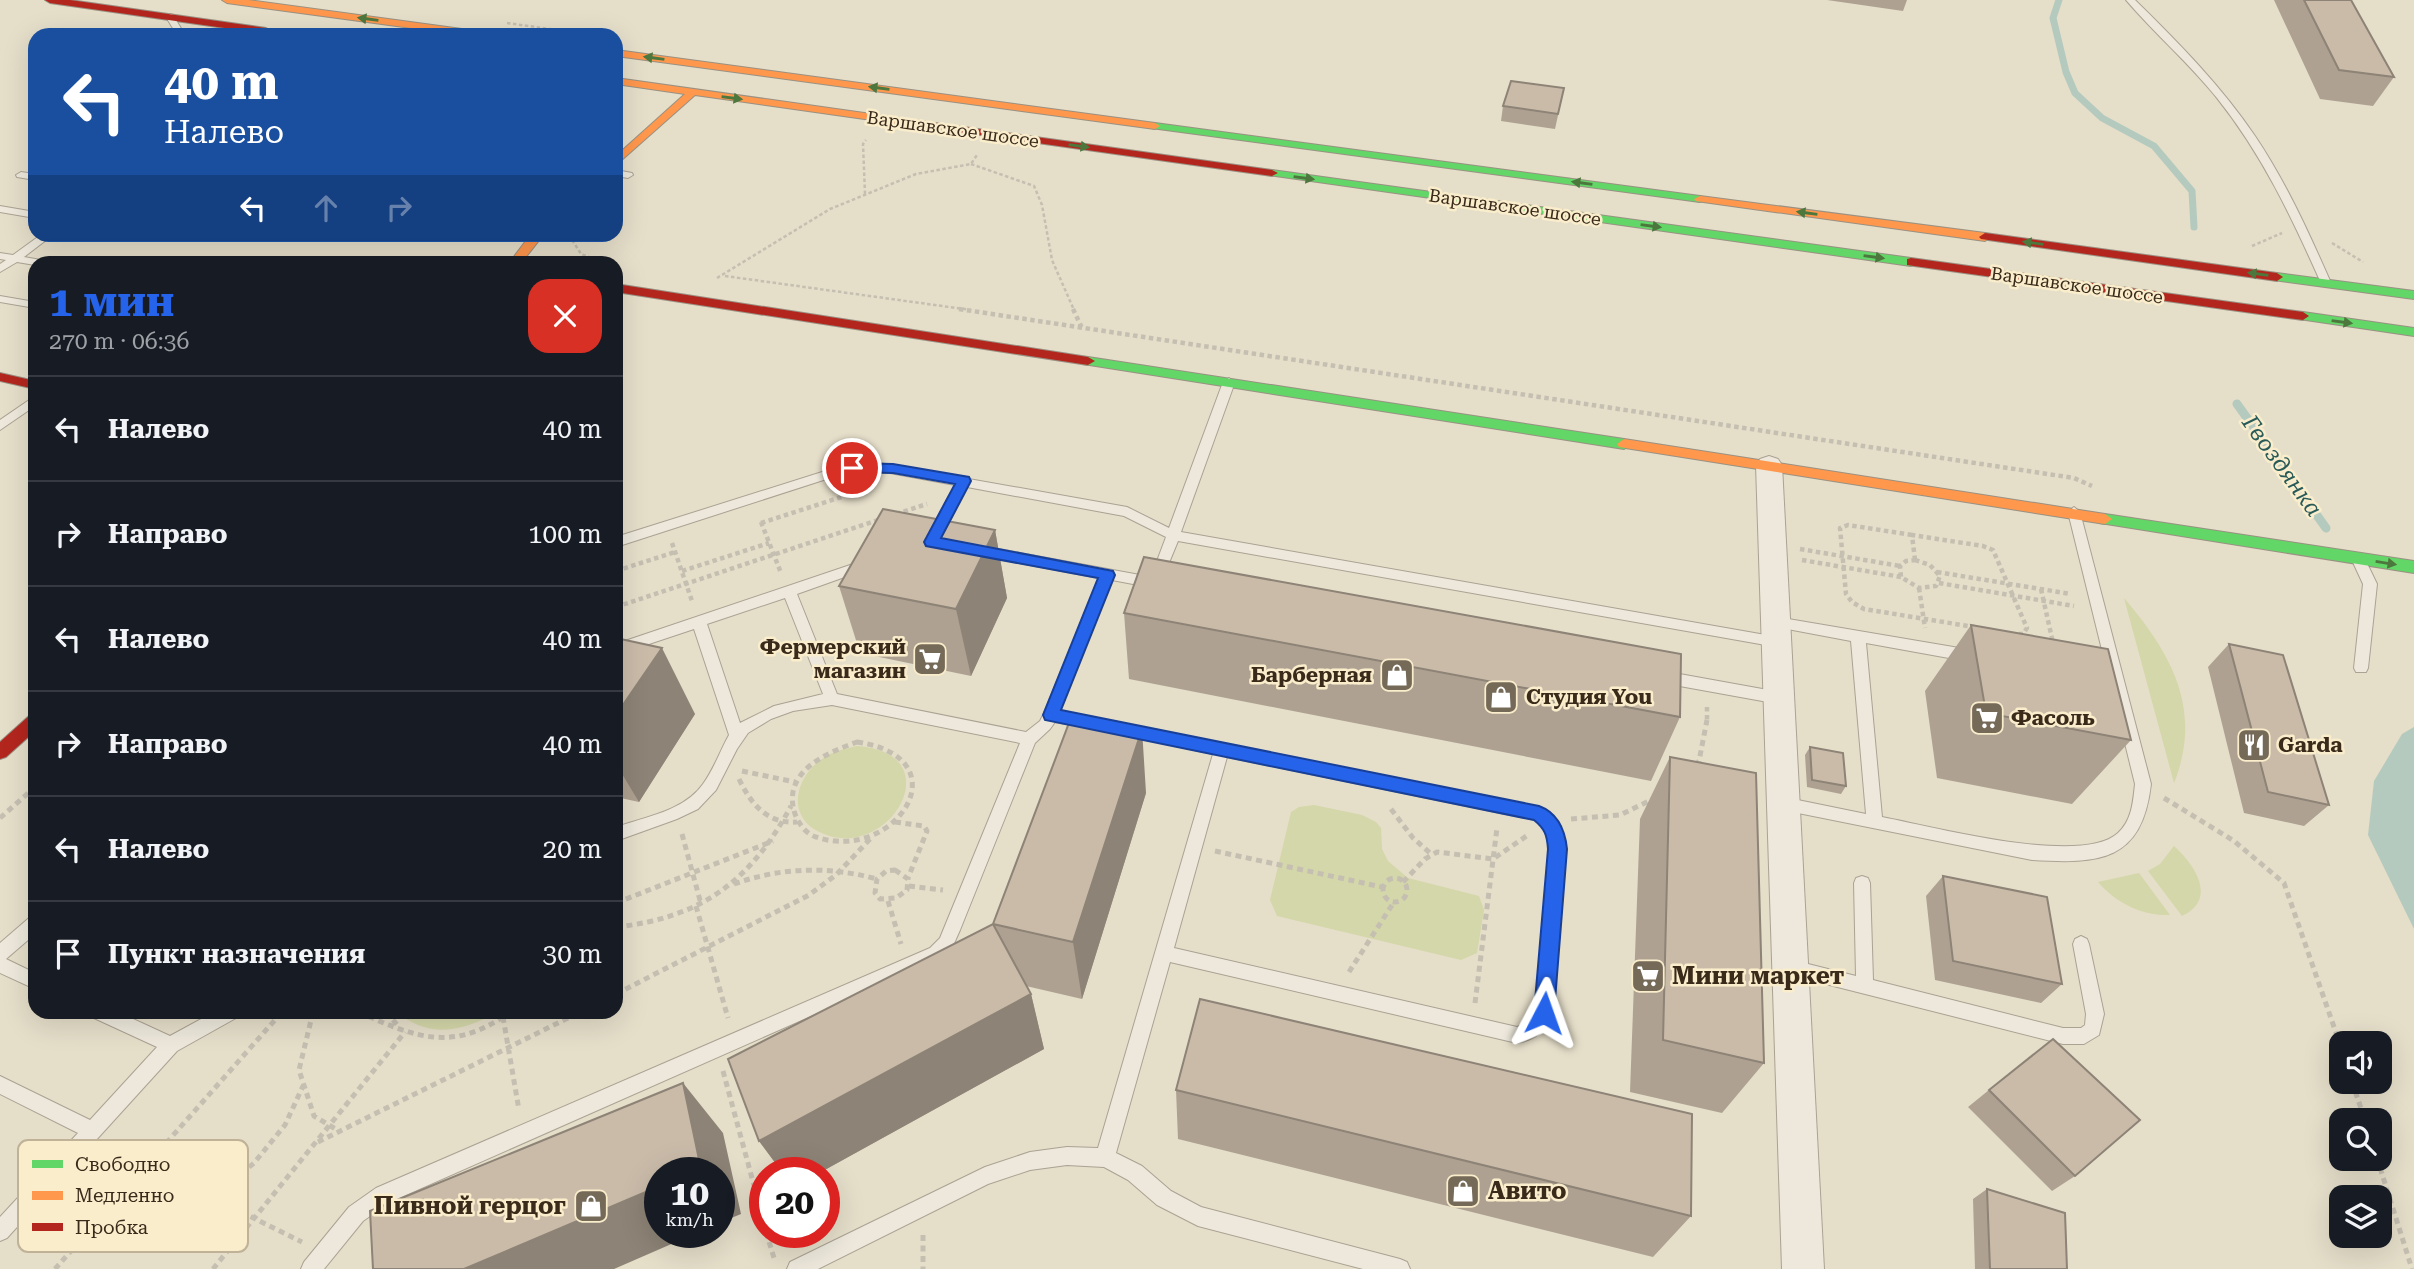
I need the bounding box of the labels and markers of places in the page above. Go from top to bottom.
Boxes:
pin [822,438,882,498]
place label: Фермерский магазин [760,635,906,683]
supermarket icon: Фермерский магазин [911,640,949,678]
shop icon: Барберная [1378,656,1416,694]
place label: Барберная [1251,663,1372,687]
shop icon: Студия You [1482,678,1520,716]
place label: Студия You [1526,685,1652,709]
supermarket icon: Фасоль [1968,699,2006,737]
place label: Фасоль [2011,706,2095,730]
restaurant icon: Garda [2235,726,2273,764]
place label: Garda [2278,733,2343,757]
supermarket icon: Мини маркет [1629,957,1667,995]
place label: Мини маркет [1672,962,1844,990]
shop icon: Авито [1444,1172,1482,1210]
place label: Авито [1488,1177,1567,1205]
shop icon: Пивной герцог [572,1187,610,1225]
place label: Пивной герцог [374,1192,566,1220]

